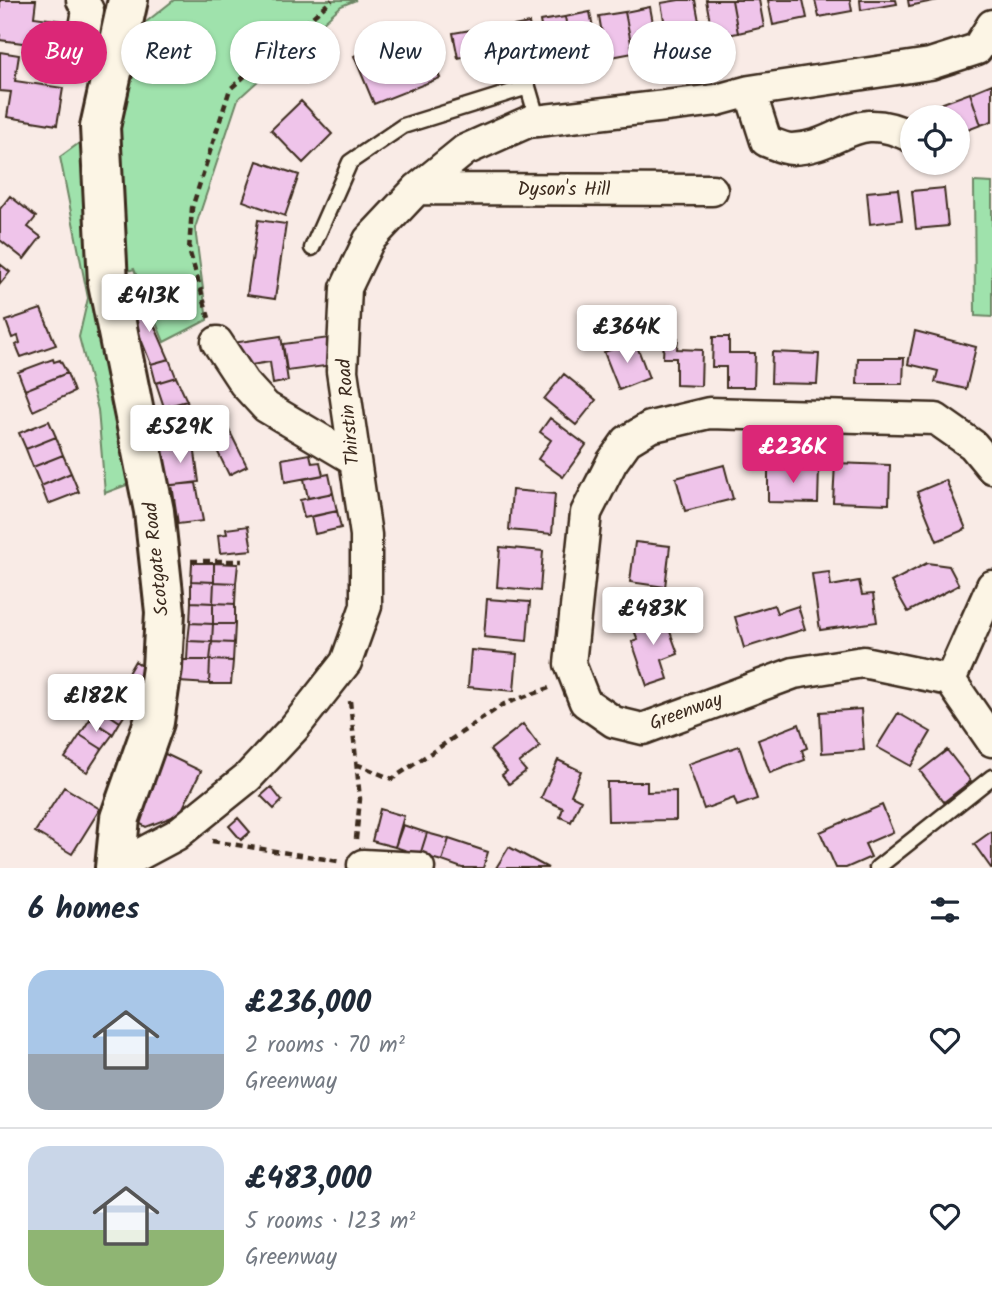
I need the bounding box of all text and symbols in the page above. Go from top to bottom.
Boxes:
chip: Buy [21,21,107,84]
chip: Rent [121,21,216,84]
chip: Filters [230,21,340,84]
chip: New [354,21,446,84]
chip: Apartment [460,21,614,84]
chip: House [628,21,736,84]
map controls [900,105,970,175]
button: locate [900,105,970,175]
street label: Dyson's Hill [517,175,611,205]
pin: £413K [100,274,198,334]
text: £413K [118,279,180,315]
pin: £364K [578,306,676,365]
text: £364K [593,310,661,346]
street label: Thirstin Road [329,357,369,467]
pin: £529K [131,406,229,465]
text: £529K [146,410,214,446]
pin: £236K [744,426,842,485]
text: £236K [758,430,828,466]
street label: Scotgate Road [136,500,178,617]
pin: £483K [604,588,702,647]
text: £483K [618,592,688,628]
pin: £182K [47,674,145,734]
text: £182K [64,679,128,715]
street label: Greenway [645,685,728,739]
text: 6 homes [28,886,140,934]
icon: filters [926,891,964,929]
text: £236,000 [245,980,371,1028]
icon: home [84,998,168,1082]
icon: heart [926,1021,964,1059]
text: 2 rooms · 70 m² [245,1028,405,1064]
text: Greenway [245,1064,337,1100]
text: £483,000 [245,1156,371,1204]
icon: home [84,1174,168,1258]
icon: heart [926,1197,964,1235]
text: 5 rooms · 123 m² [245,1204,415,1240]
text: Greenway [245,1240,337,1276]

